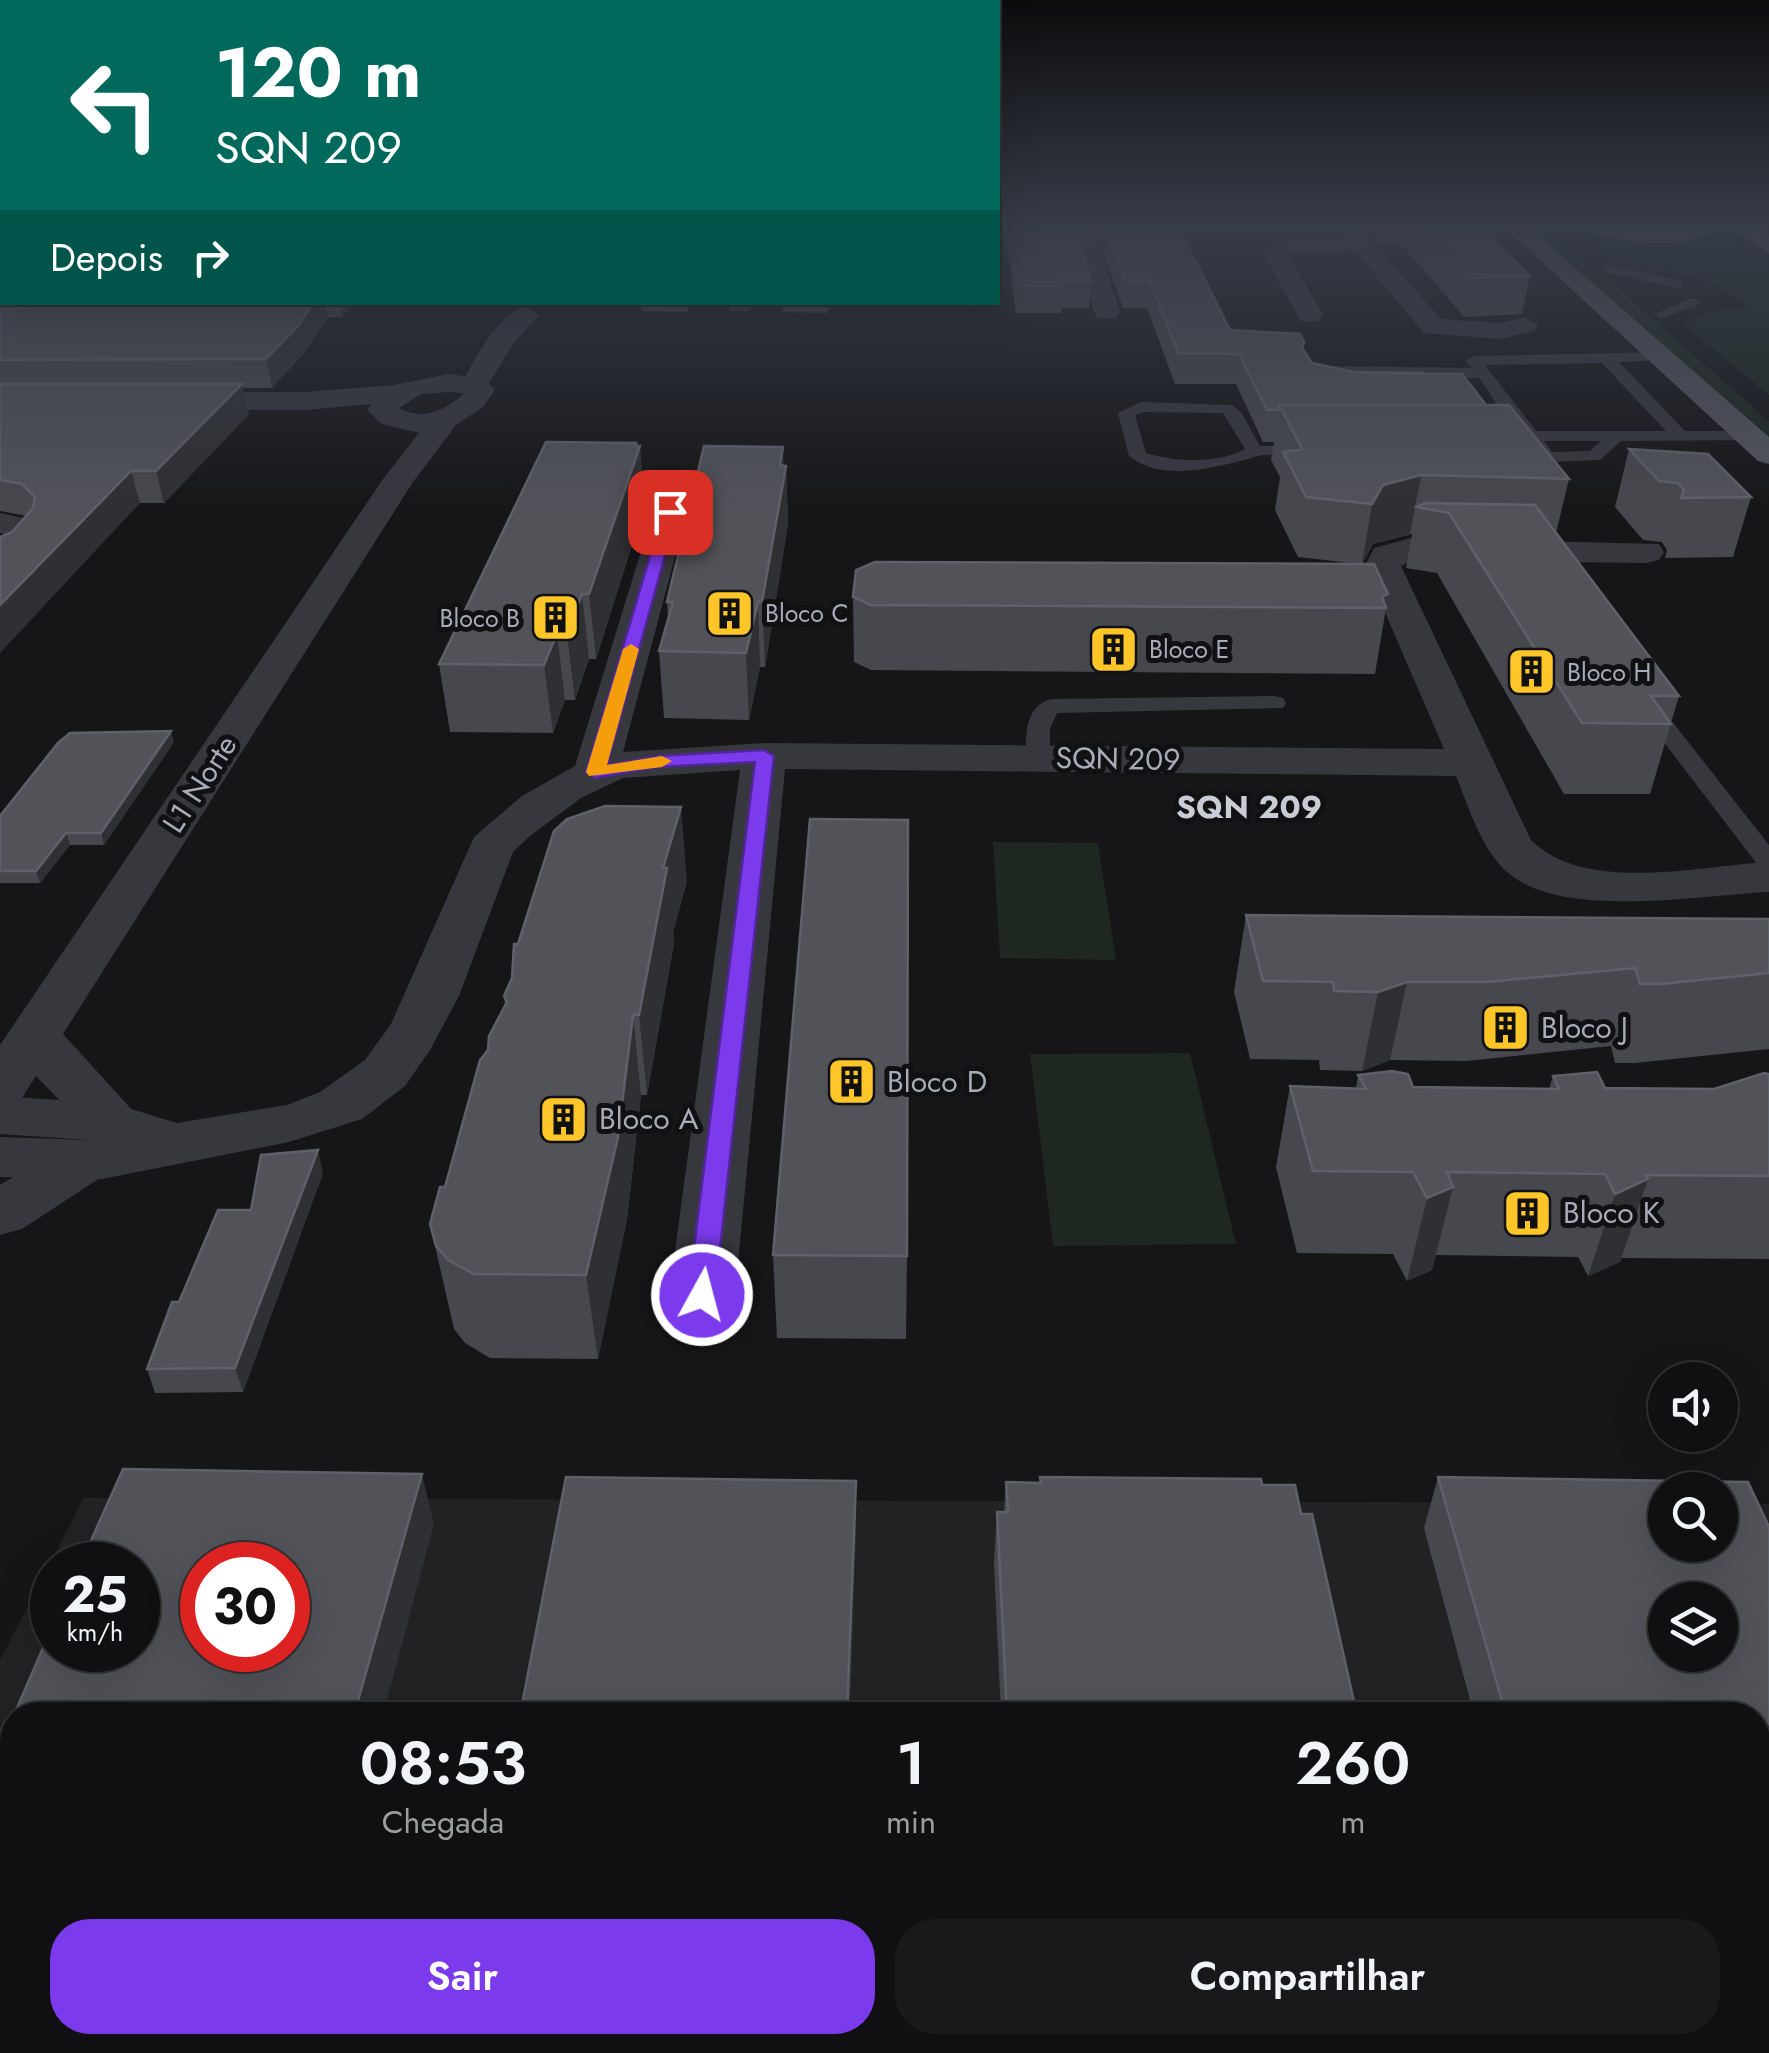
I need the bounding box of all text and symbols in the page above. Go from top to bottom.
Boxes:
text: 120 m [215,22,421,123]
icon: left [50,40,180,170]
text: SQN 209 [215,115,402,180]
text: Depois [50,230,163,285]
icon: right [183,230,238,285]
pin [628,470,713,555]
icon: arrive [643,485,698,540]
building icon: Bloco C [704,587,756,639]
building icon: Bloco B [529,592,581,644]
place label: Bloco C [765,595,849,631]
place label: Bloco B [440,600,520,636]
building icon: Bloco E [1088,623,1140,675]
place label: Bloco E [1149,631,1229,667]
building icon: Bloco H [1506,646,1558,698]
place label: Bloco H [1567,654,1651,690]
street label: L1 Norte [152,726,247,841]
street label: SQN 209 [1055,736,1181,781]
district label: SQN 209 [1176,784,1322,830]
building icon: Bloco J [1480,1002,1532,1054]
place label: Bloco J [1541,1006,1628,1049]
building icon: Bloco D [826,1056,878,1108]
place label: Bloco D [887,1060,987,1103]
building icon: Bloco A [538,1093,590,1145]
place label: Bloco A [599,1097,699,1140]
building icon: Bloco K [1502,1187,1554,1239]
place label: Bloco K [1563,1191,1660,1234]
position arrow [650,1243,754,1347]
map controls [1648,1362,1738,1672]
button: sound [1648,1362,1738,1452]
button: search [1648,1472,1738,1562]
speed limit sign: 30 [180,1542,310,1672]
text: 25 [62,1558,128,1631]
button: layers [1648,1582,1738,1672]
text: km/h [67,1614,123,1650]
text: 08:53 [360,1720,526,1807]
text: 1 [896,1720,926,1807]
text: 260 [1296,1720,1410,1807]
text: Chegada [382,1799,504,1845]
text: min [886,1799,936,1845]
text: m [1340,1799,1365,1845]
button: Sair [50,1919,875,2034]
button: Compartilhar [895,1919,1720,2034]

